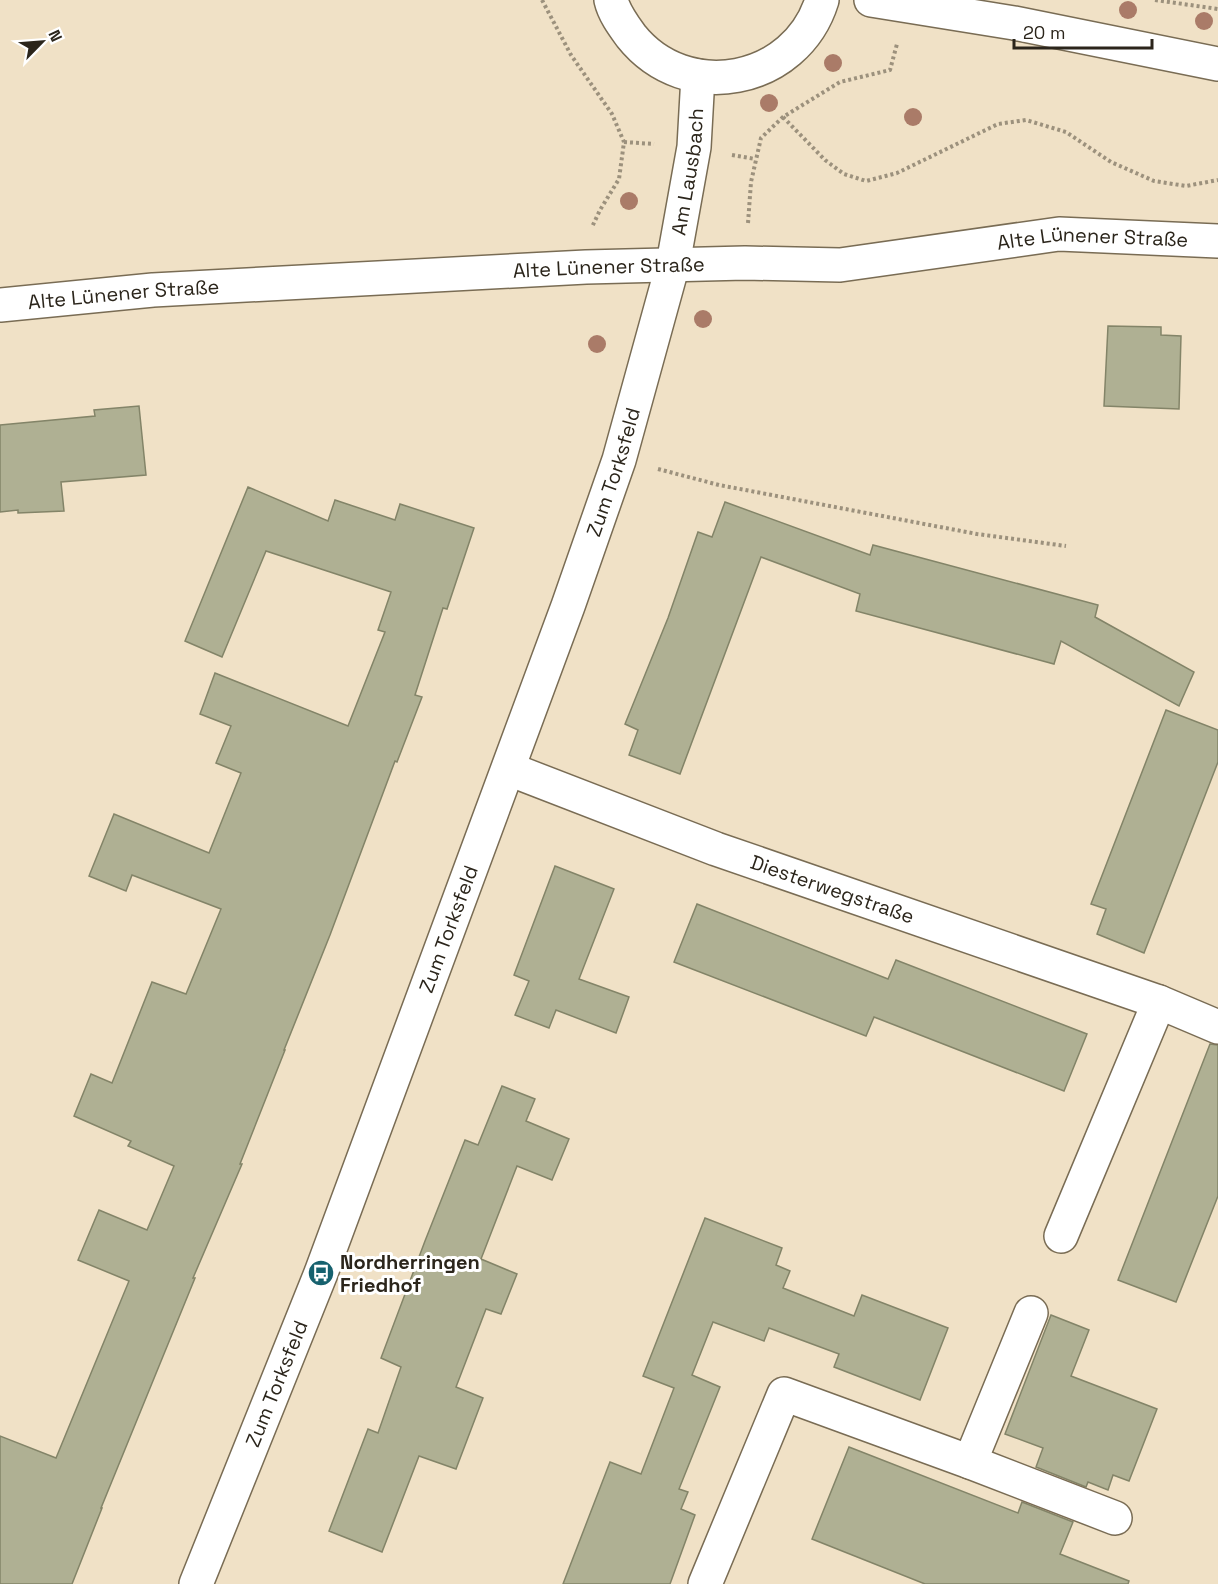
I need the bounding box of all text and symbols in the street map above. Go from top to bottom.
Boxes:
north arrow [12,12,72,72]
scale bar [1014,12,1152,50]
text: 20 m [1023,21,1066,44]
text: N [43,27,67,45]
street label: Am Lausbach [665,107,709,237]
street label: Alte Lünener Straße [995,221,1189,256]
street label: Alte Lünener Straße [512,251,705,284]
street label: Alte Lünener Straße [27,274,220,315]
street label: Zum Torksfeld [580,405,646,540]
street label: Diesterwegstraße [747,849,918,929]
street label: Zum Torksfeld [413,862,484,996]
place label: Nordherringen Friedhof [340,1249,480,1298]
bus stop icon: Nordherringen Friedhof [306,1258,336,1288]
street label: Zum Torksfeld [239,1317,314,1451]

